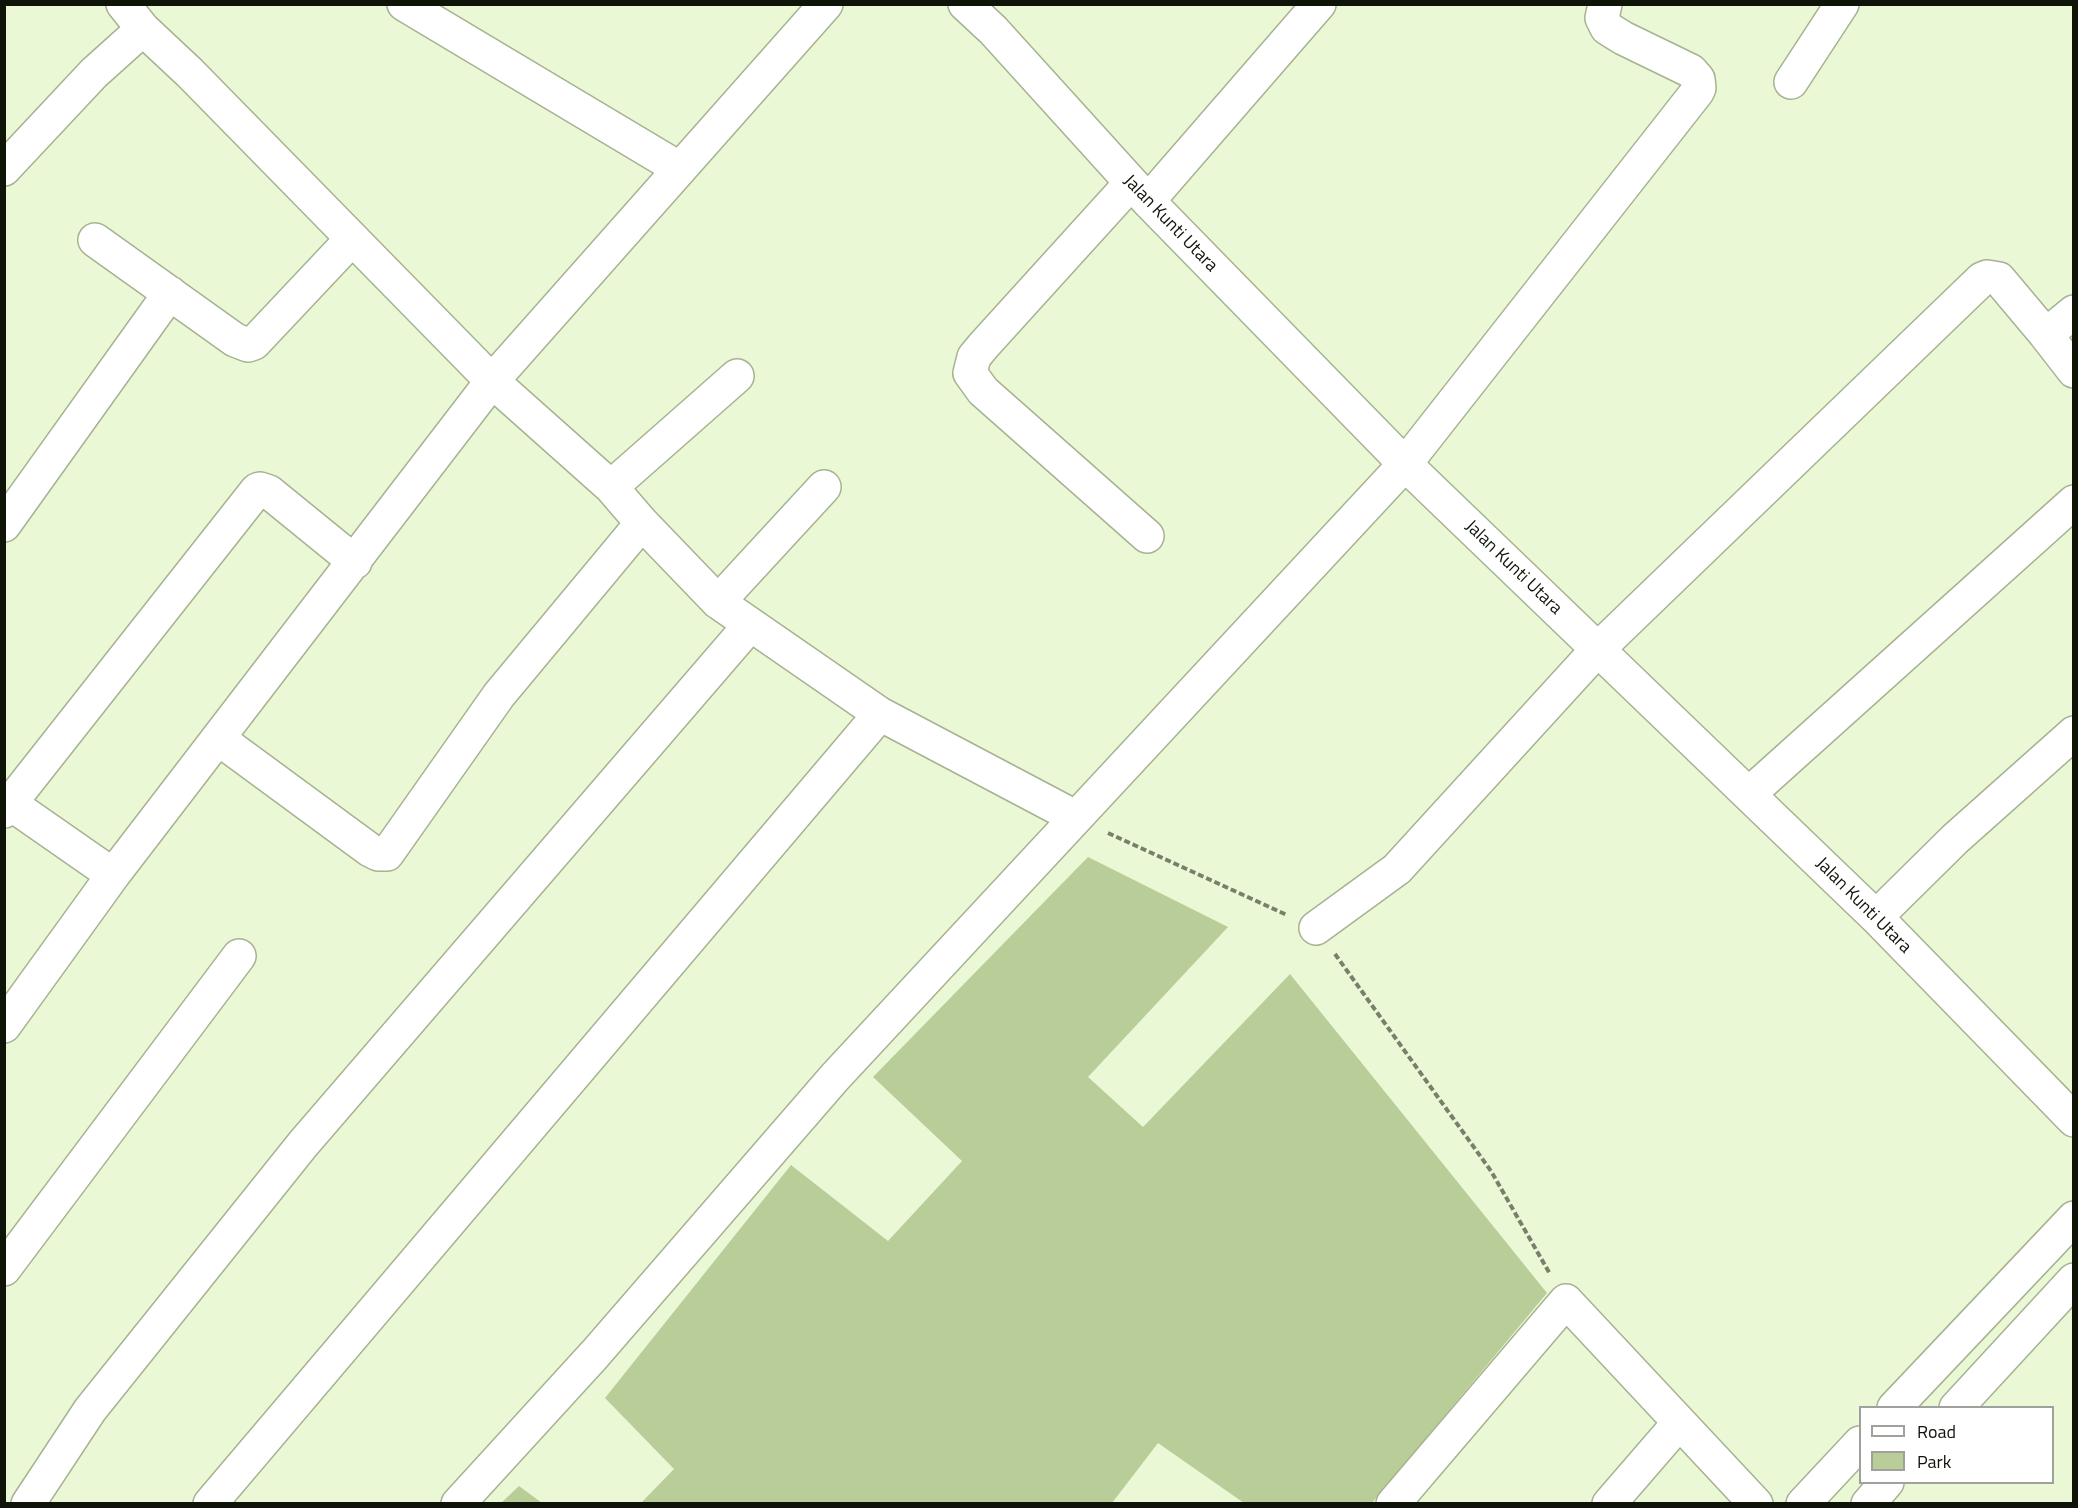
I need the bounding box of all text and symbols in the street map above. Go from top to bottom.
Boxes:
street label: Jalan Kunti Utara [1118,171,1222,277]
street label: Jalan Kunti Utara [1460,516,1566,620]
street label: Jalan Kunti Utara [1811,854,1915,958]
legend [1859,1406,2054,1484]
text: Road [1917,1418,1956,1445]
text: Park [1917,1448,1951,1475]

